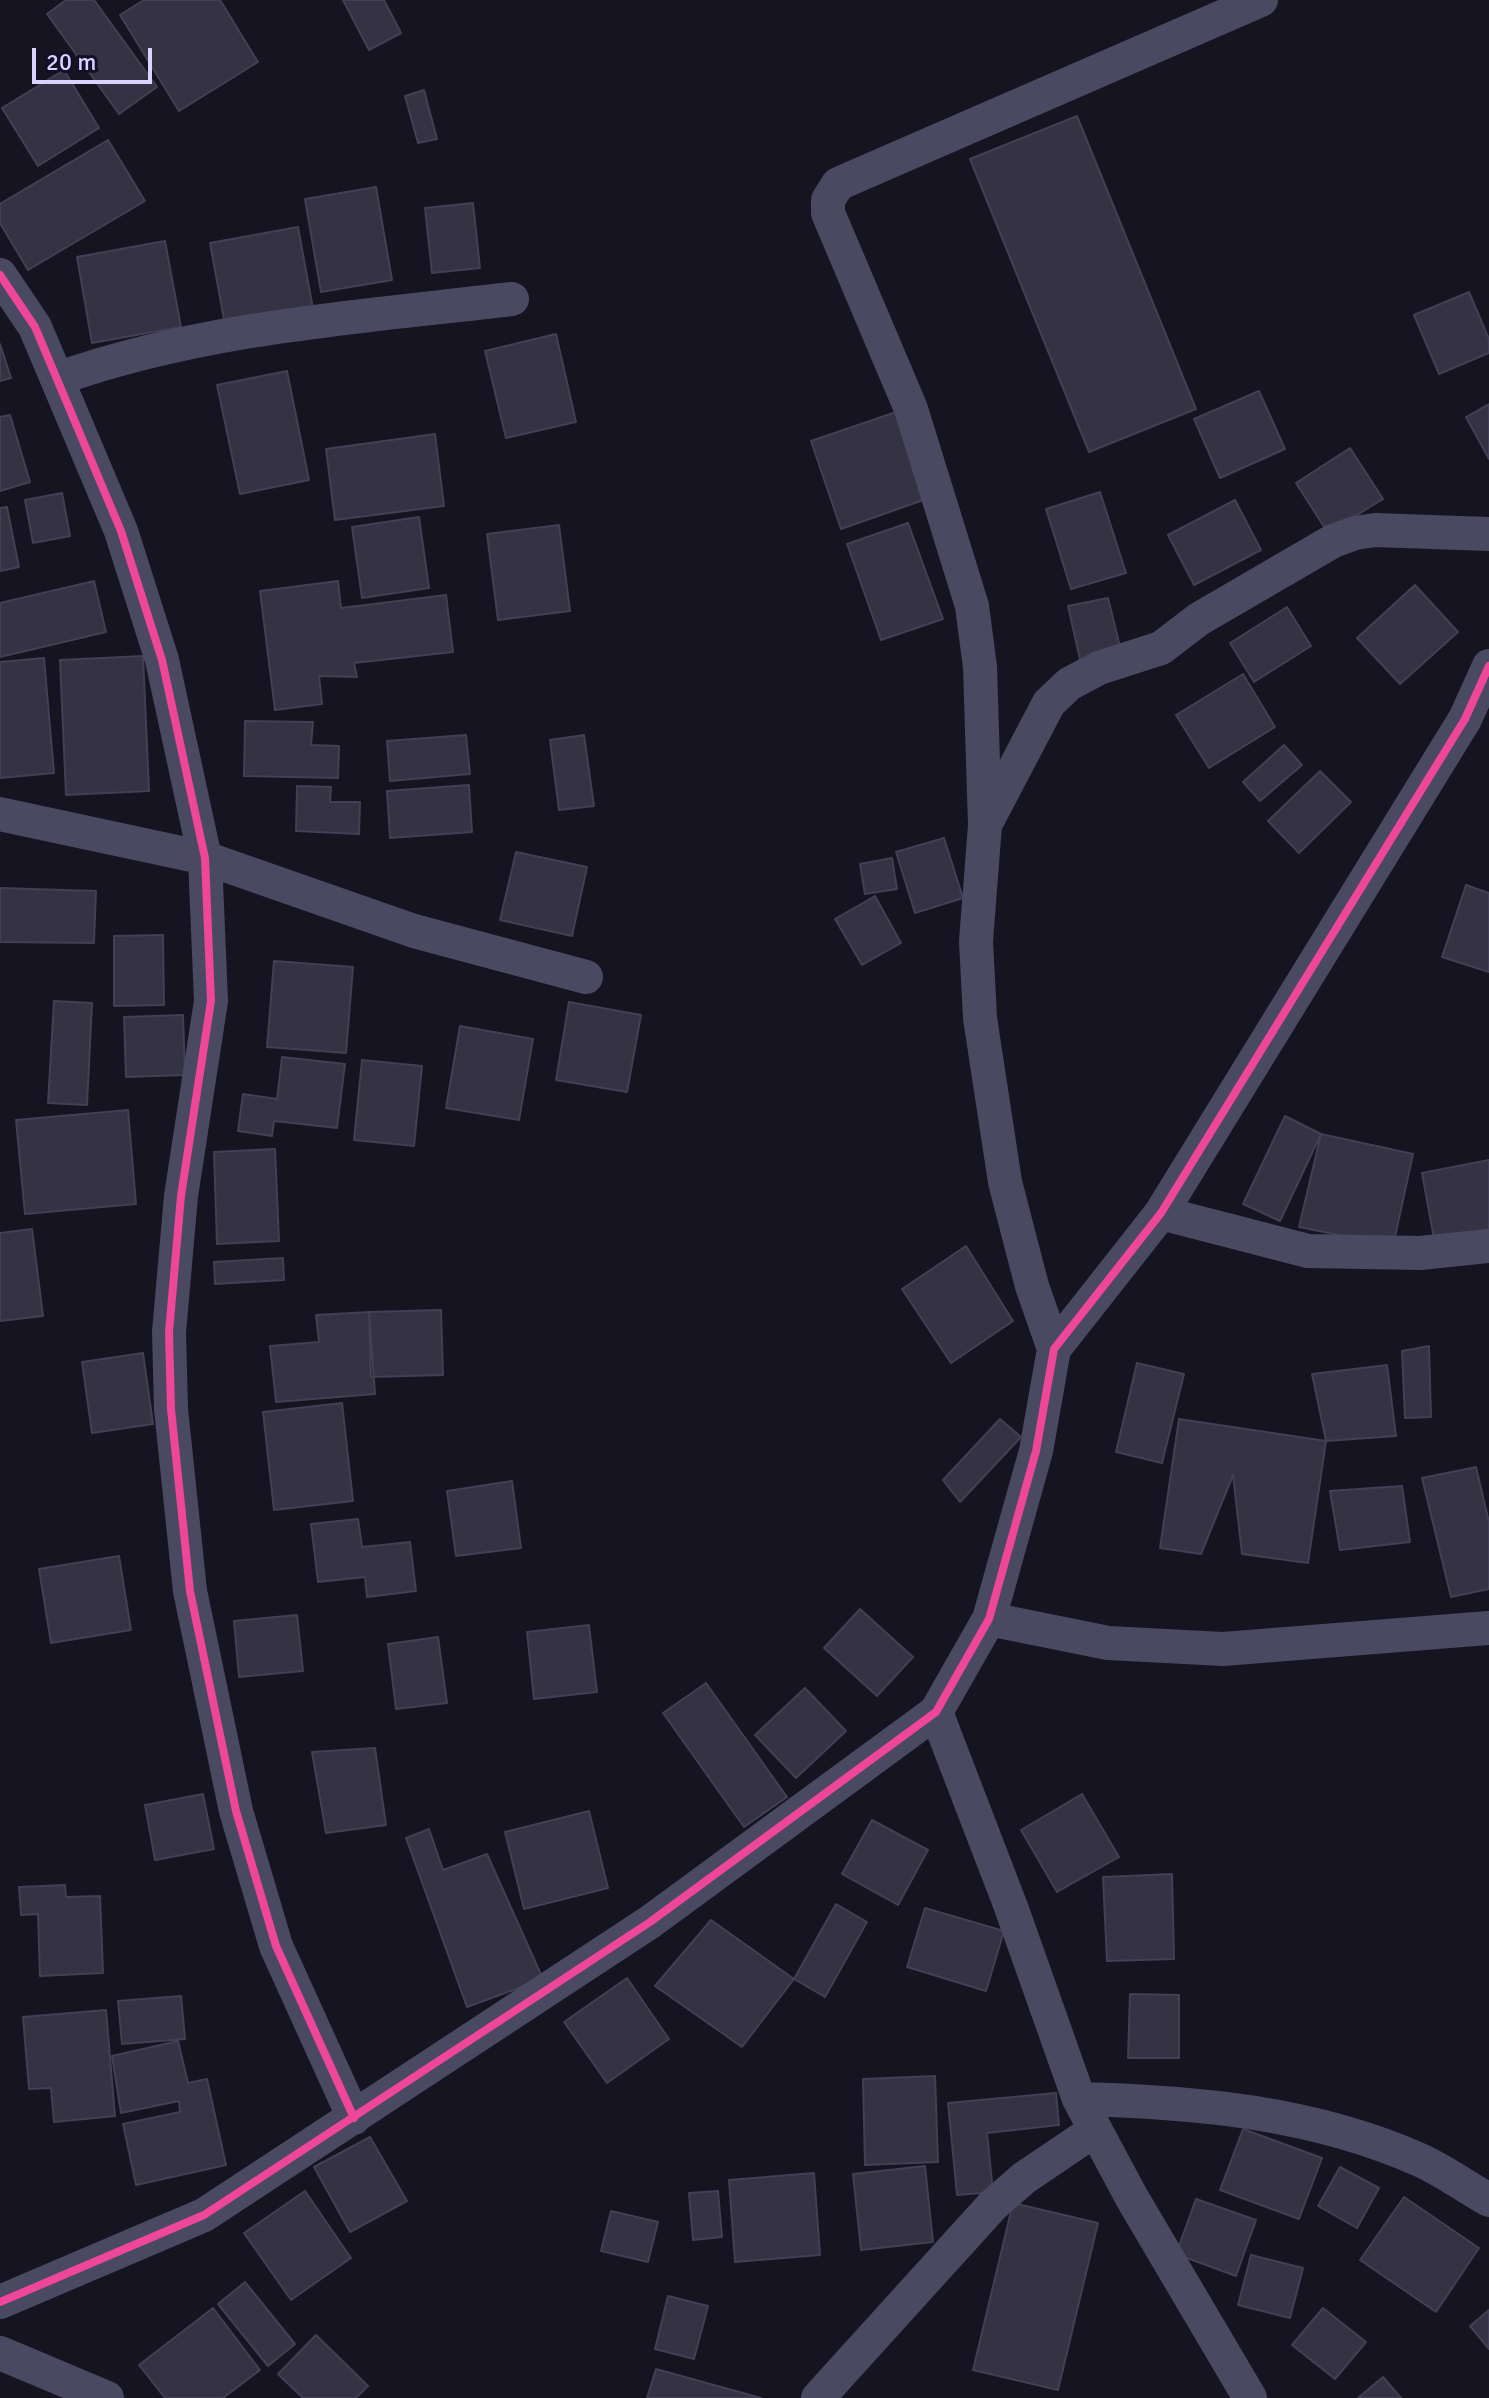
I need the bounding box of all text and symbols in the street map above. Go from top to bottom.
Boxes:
scale bar [36,32,156,82]
text: 20 m [46,47,96,77]

